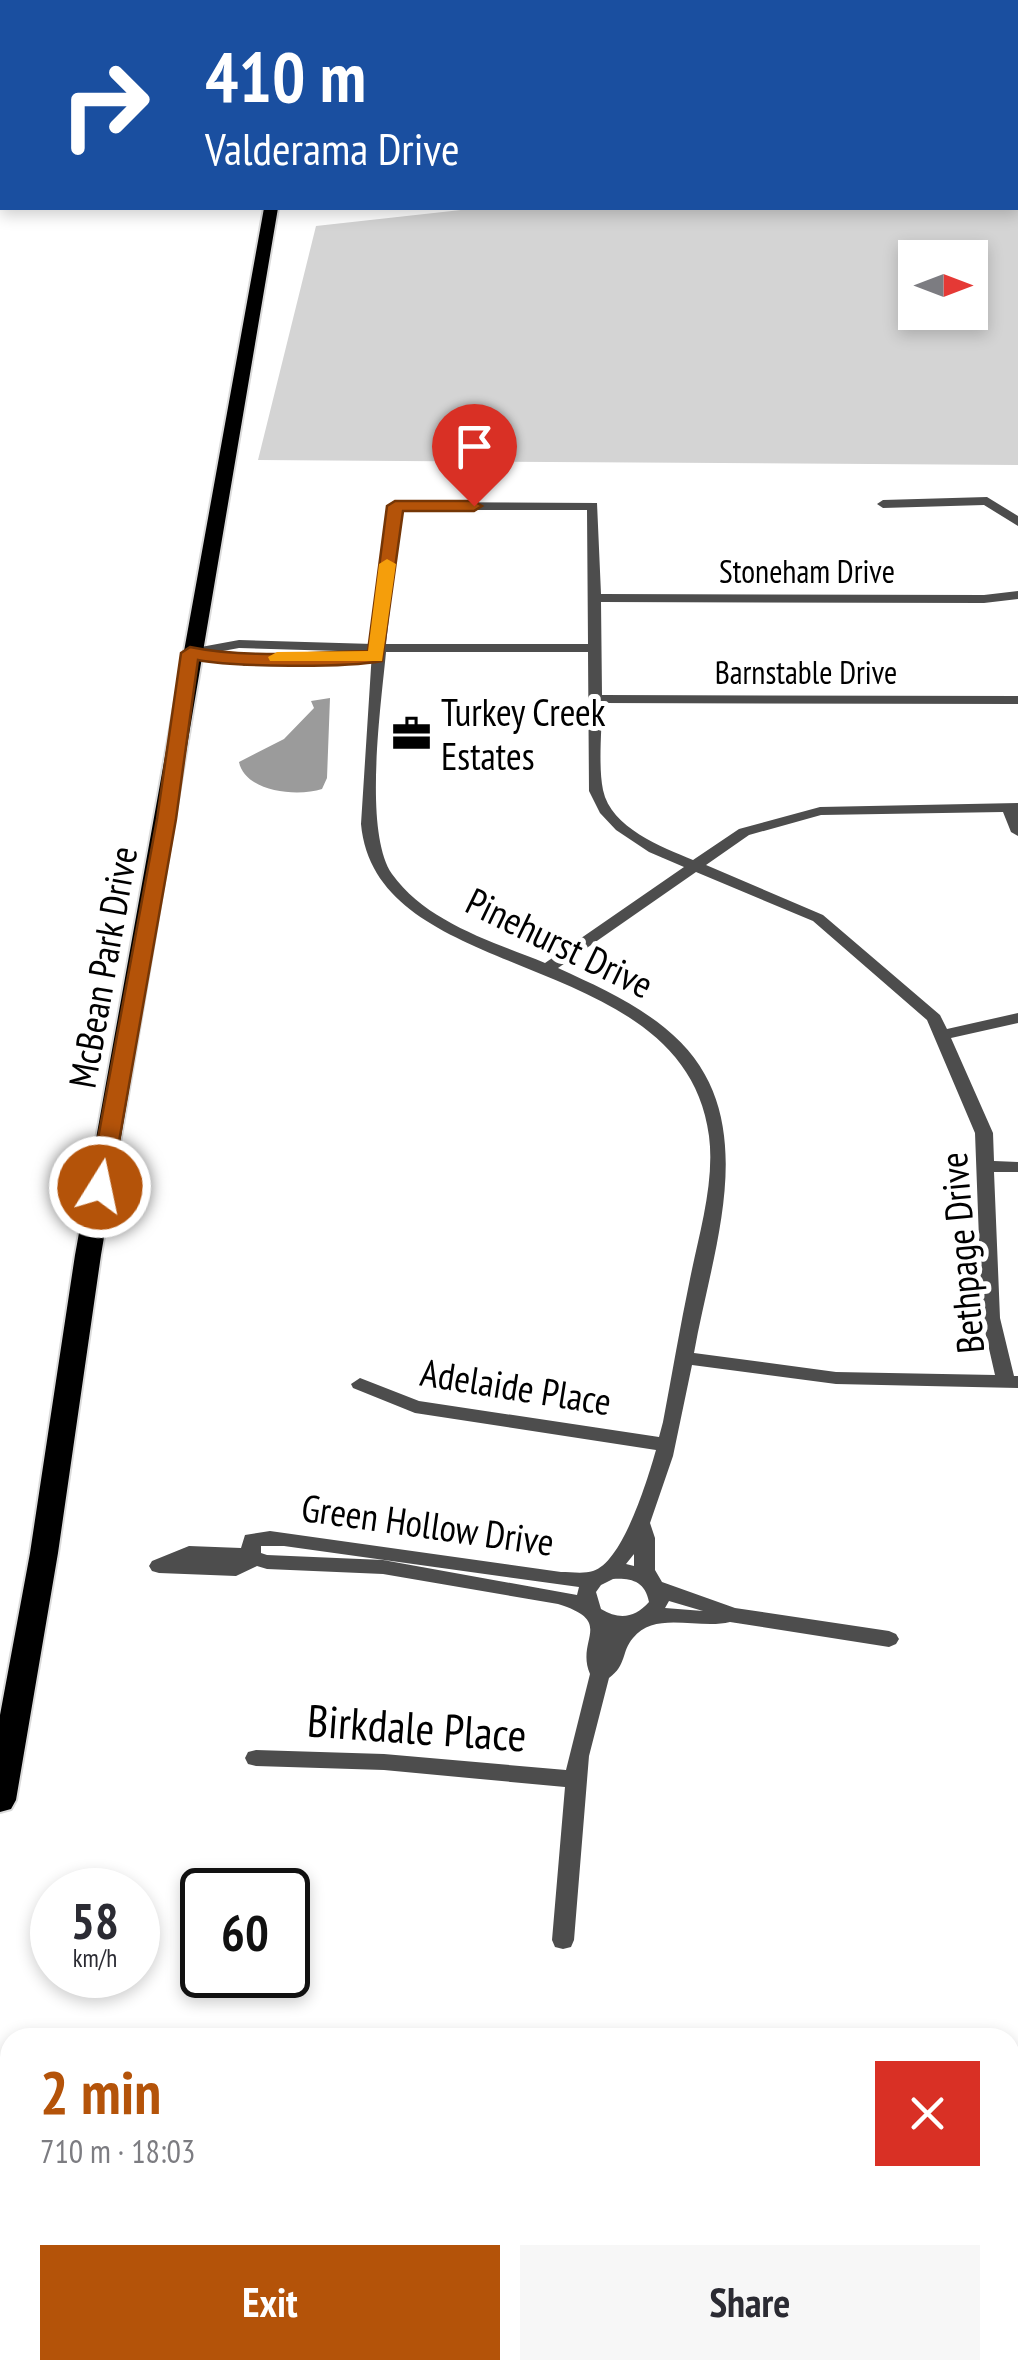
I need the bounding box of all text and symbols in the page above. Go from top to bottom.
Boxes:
text: 410 m [205,31,366,121]
icon: right [40,40,170,170]
text: Valderama Drive [205,119,459,177]
north arrow [898,240,988,330]
map controls [898,240,988,330]
pin [432,404,517,507]
icon: arrive [447,419,502,474]
street label: Stoneham Drive [719,550,895,592]
street label: Barnstable Drive [715,651,897,693]
place label: Turkey Creek Estates [441,687,606,780]
office icon: Turkey Creek Estates [390,712,432,754]
street label: McBean Park Drive [57,843,147,1091]
street label: Pinehurst Drive [459,876,661,1008]
position arrow [48,1135,152,1239]
street label: Bethpage Drive [928,1150,994,1356]
street label: Adelaide Place [417,1347,615,1425]
street label: Green Hollow Drive [299,1482,557,1566]
street label: Birkdale Place [306,1690,528,1764]
speed limit sign: 60 [180,1868,310,1998]
text: 58 [71,1888,119,1953]
text: km/h [73,1942,117,1974]
text: 2 min [40,2053,161,2131]
button: close [875,2061,980,2166]
text: 710 m · 18:03 [40,2130,195,2172]
button: Exit [40,2245,500,2360]
button: Share [520,2245,980,2360]

